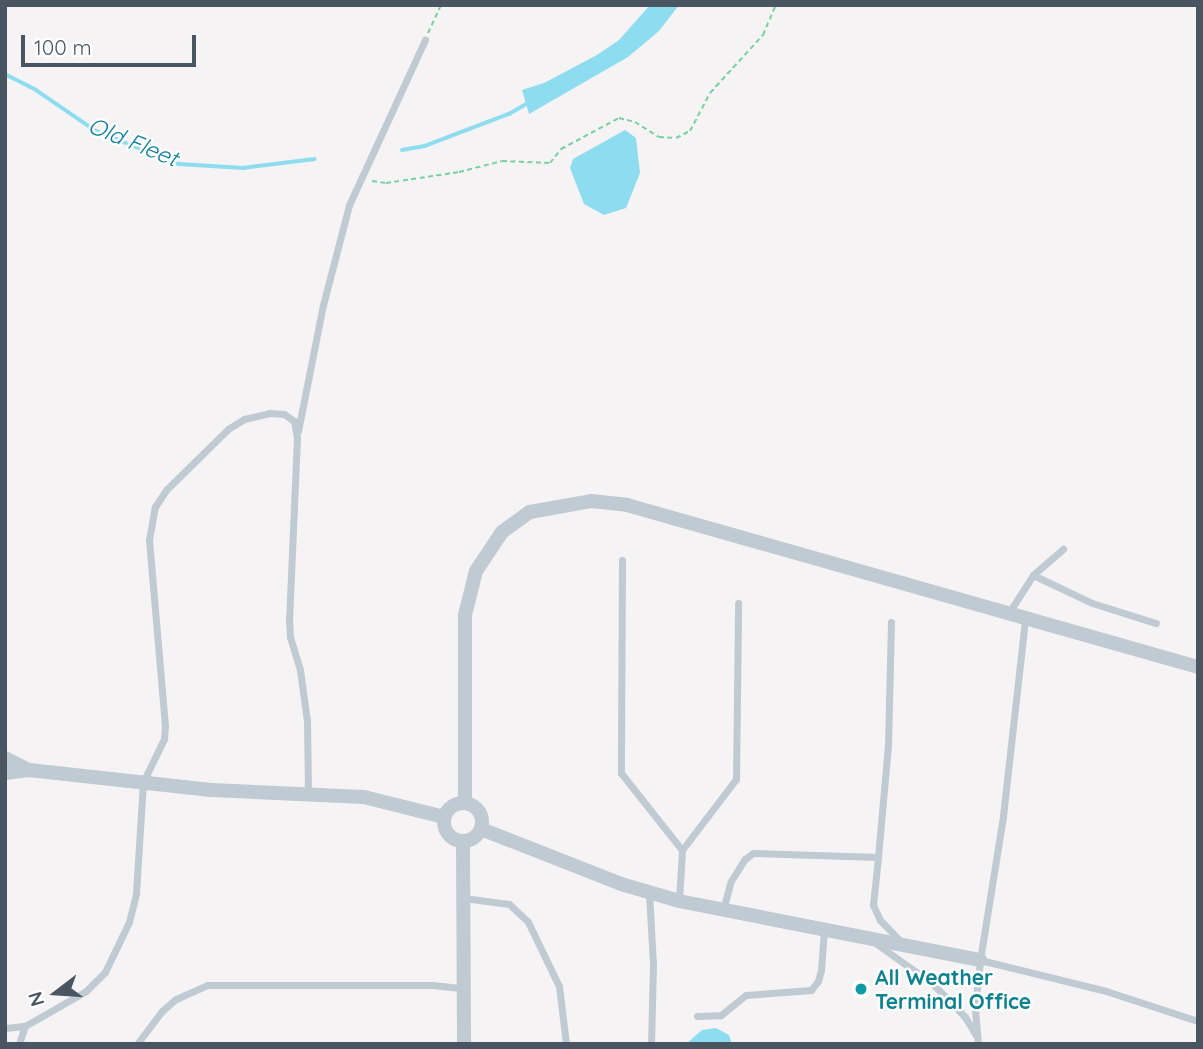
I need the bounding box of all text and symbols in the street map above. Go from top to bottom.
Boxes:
scale bar [24,21,200,65]
text: 100 m [34,34,92,60]
water label: Old Fleet [84,111,182,173]
north arrow [21,958,91,1028]
place label: All Weather Terminal Office [875,964,1031,1014]
marker: All Weather Terminal Office [853,981,869,997]
text: N [22,989,49,1009]

